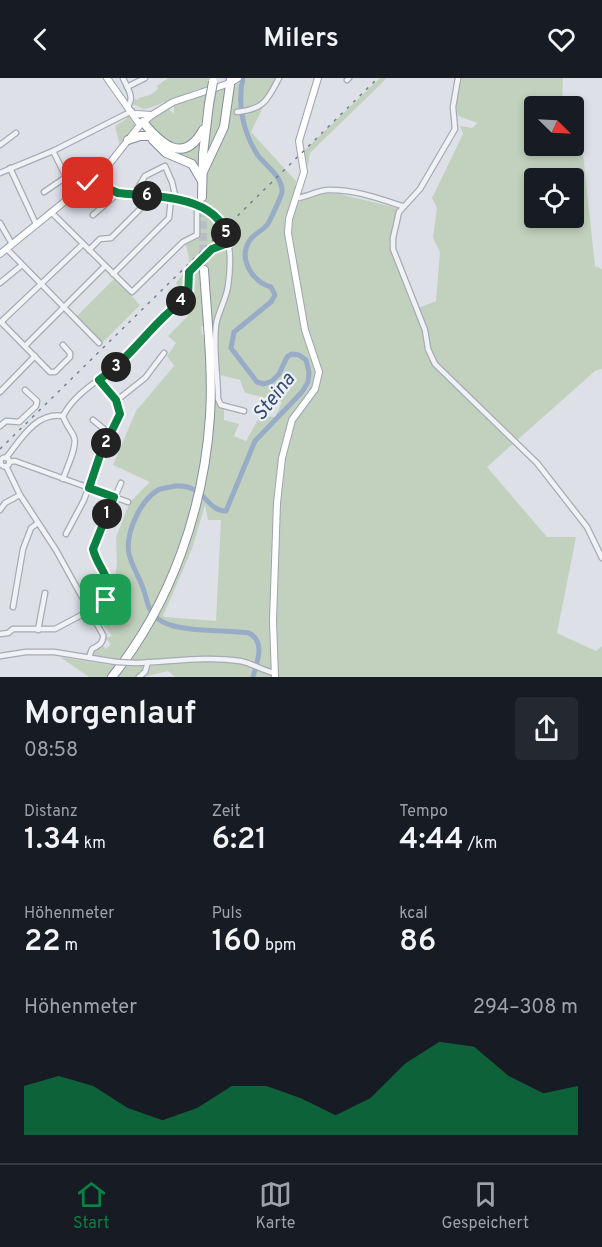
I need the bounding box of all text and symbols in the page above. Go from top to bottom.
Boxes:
text: Milers [263,22,339,56]
icon: back [24,23,57,56]
icon: heart [545,23,578,56]
north arrow [524,96,584,156]
map controls [524,96,584,228]
pin [62,157,113,208]
icon: check [71,166,104,199]
button: locate [524,168,584,228]
pin: 6 [132,181,162,211]
text: 6 [142,186,152,206]
pin: 5 [211,218,241,248]
text: 5 [221,223,231,243]
pin: 4 [166,286,196,316]
text: 4 [176,291,186,311]
pin: 3 [101,352,131,382]
text: 3 [111,357,121,377]
water label: Steina [248,367,302,427]
pin: 2 [91,428,121,458]
text: 2 [101,433,111,453]
pin: 1 [92,499,122,529]
text: 1 [104,504,110,524]
pin [80,574,131,625]
icon: arrive [89,583,122,616]
text: Morgenlauf [24,694,196,736]
button: share [515,697,578,760]
text: 08:58 [24,738,78,764]
text: Distanz [24,802,78,822]
text: Zeit [212,802,240,822]
text: Tempo [399,802,448,822]
text: 1.34 [24,822,80,859]
text: 6:21 [212,822,267,859]
text: 4:44 [399,822,464,859]
text: km [80,834,106,854]
text: /km [464,834,497,854]
text: Höhenmeter [24,904,114,924]
text: Puls [212,904,242,924]
text: kcal [399,904,428,924]
text: 22 [24,924,61,961]
text: 160 [212,924,261,961]
text: 86 [399,924,436,961]
text: m [61,936,78,956]
text: bpm [261,936,296,956]
text: Höhenmeter [24,995,137,1021]
text: 294–308 m [473,995,578,1021]
tab: Start [73,1178,109,1234]
tab: Karte [256,1178,295,1234]
tab: Gespeichert [441,1178,529,1234]

